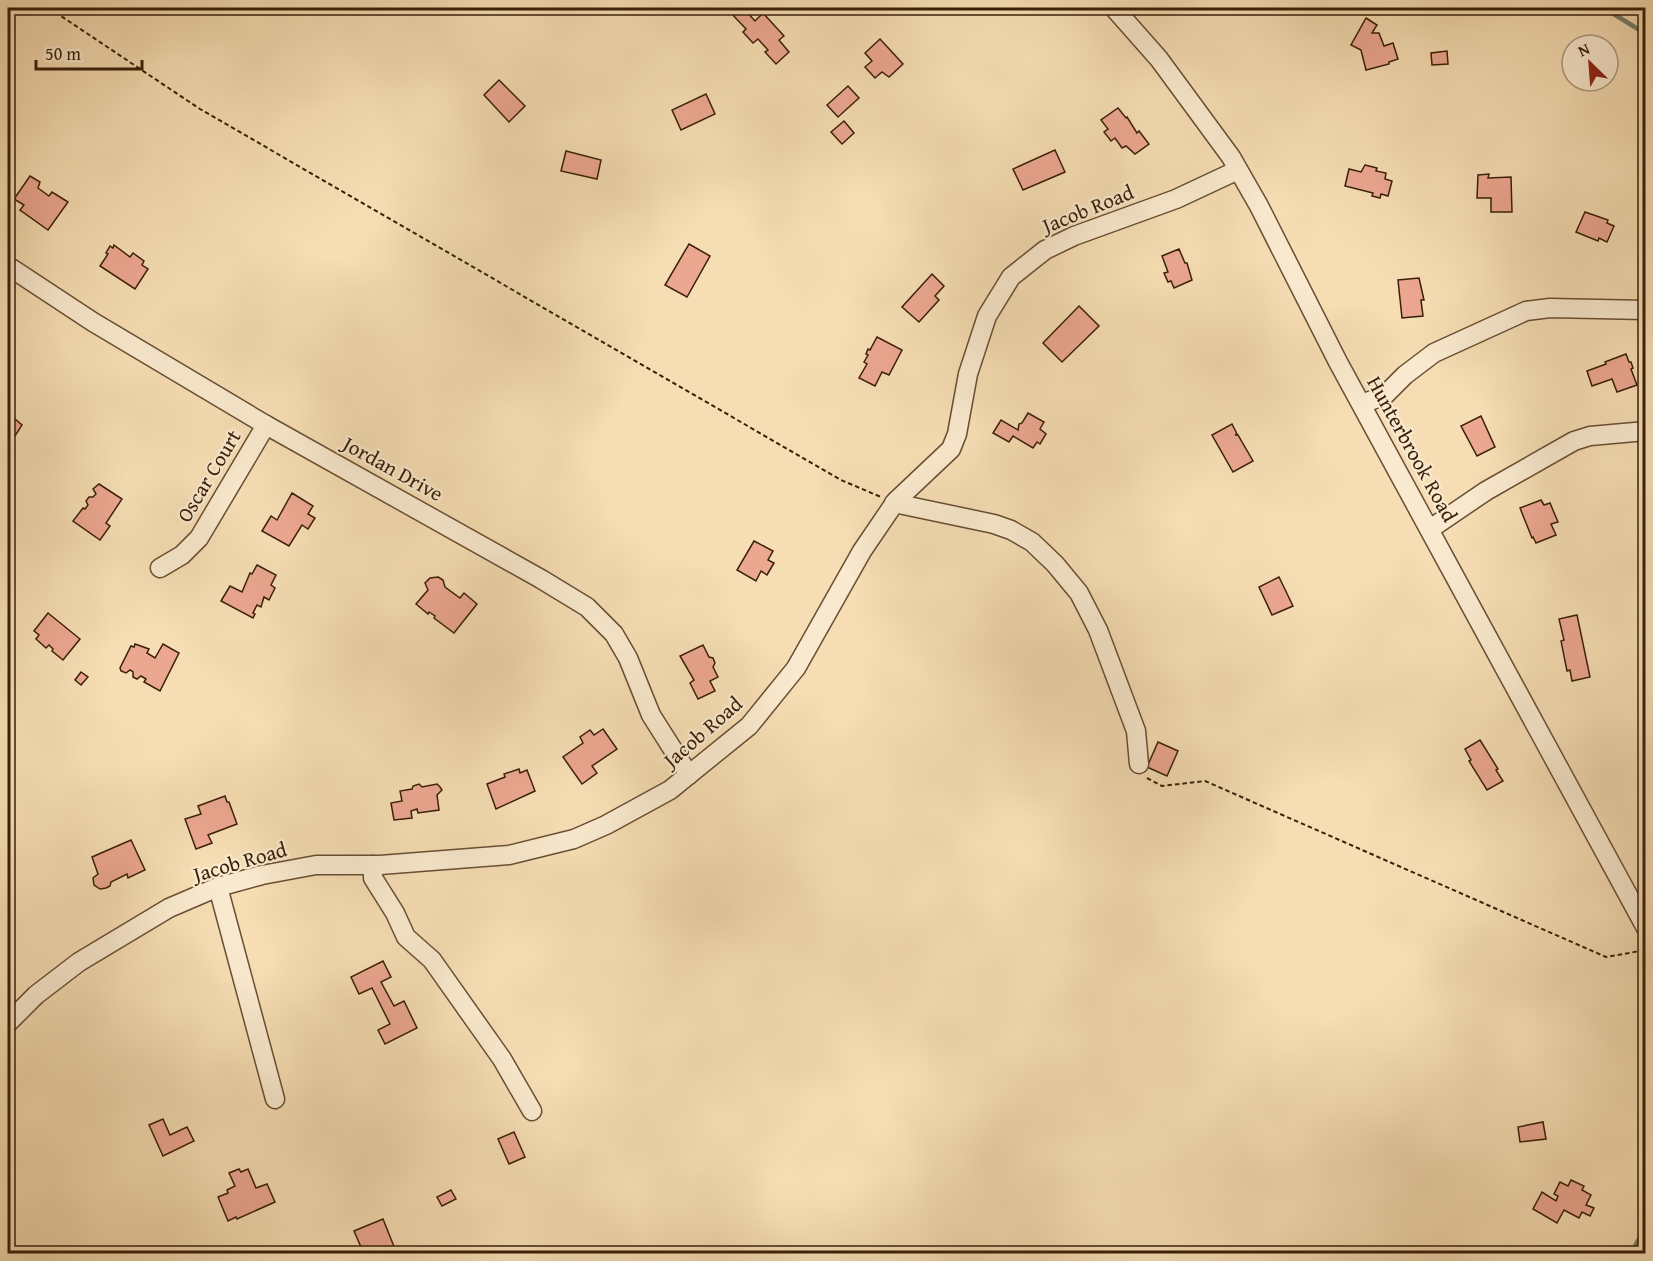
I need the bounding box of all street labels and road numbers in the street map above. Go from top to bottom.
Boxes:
street label: Jacob Road [1035,176,1139,242]
street label: Hunterbrook Road [1359,370,1466,528]
street label: Oscar Court [169,423,249,528]
street label: Jordan Drive [335,427,449,509]
street label: Jacob Road [654,688,750,777]
street label: Jacob Road [187,833,291,890]

